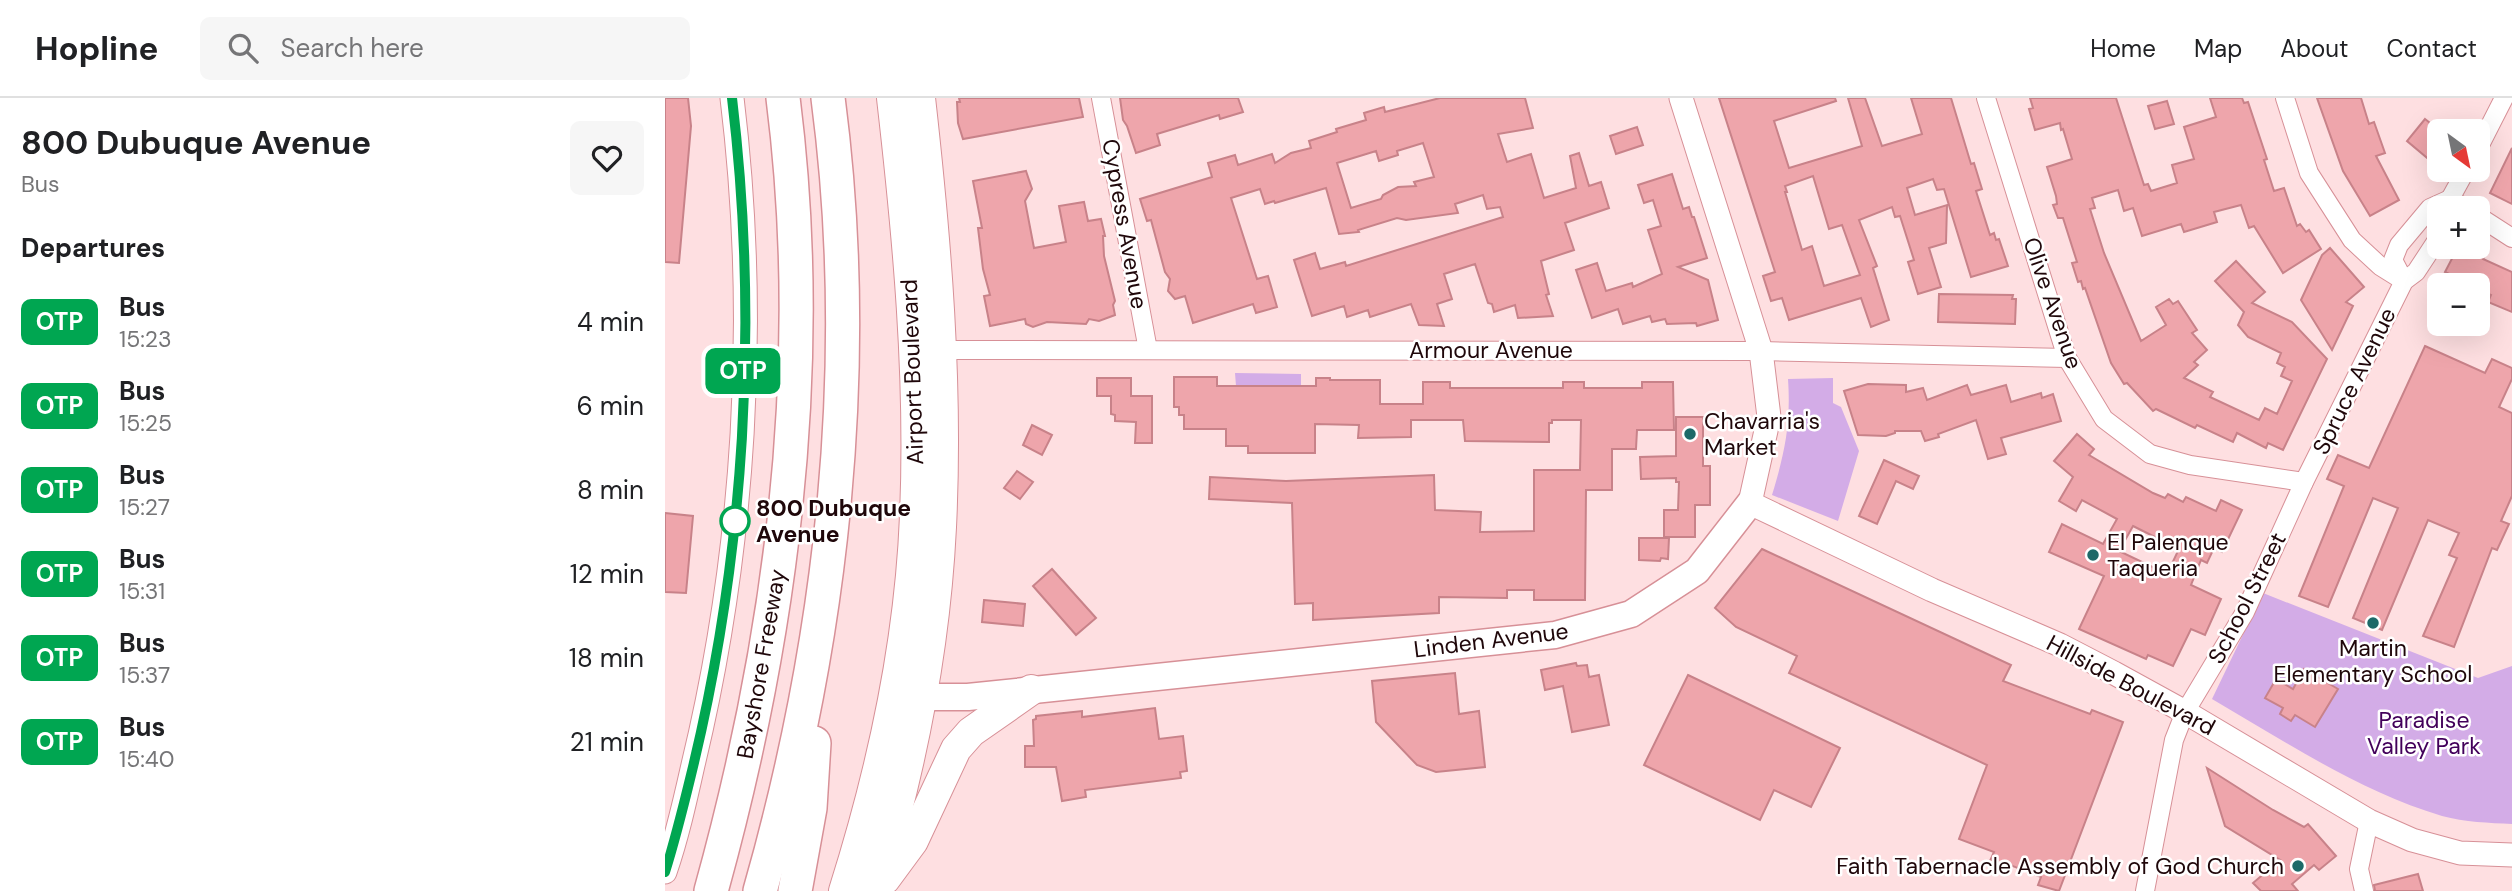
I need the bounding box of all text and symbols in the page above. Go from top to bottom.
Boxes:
search box [200,17,690,80]
text: Hopline [35,27,158,70]
icon: search [224,29,262,67]
text: Search here [280,31,424,65]
text: Home [2090,33,2156,64]
text: Map [2194,33,2242,64]
text: About [2280,33,2349,64]
text: Contact [2387,33,2477,64]
north arrow [2427,119,2490,182]
map controls [2427,119,2490,336]
text: 800 Dubuque Avenue [21,121,371,164]
button: heart [570,121,644,195]
street label: Cypress Avenue [1095,137,1155,311]
text: Bus [21,169,60,199]
button: + [2427,196,2490,259]
text: Departures [21,231,165,265]
street label: Olive Avenue [2016,233,2090,373]
button: − [2427,273,2490,336]
street label: Airport Boulevard [894,279,930,465]
text: Bus [119,290,165,324]
street label: Spruce Avenue [2305,303,2403,459]
text: 4 min [577,305,644,339]
text: OTP [36,306,83,337]
text: 15:23 [119,324,172,354]
street label: Armour Avenue [1409,335,1573,365]
line badge: OTP [703,348,783,394]
text: OTP [719,355,767,386]
text: Bus [119,374,165,408]
text: 6 min [576,389,644,423]
text: OTP [36,390,83,421]
place label: Chavarria's Market [1704,406,1820,462]
text: 15:25 [119,408,172,438]
marker: Chavarria's Market [1682,426,1698,442]
text: Bus [119,458,165,492]
text: 8 min [577,473,644,507]
text: OTP [36,474,83,505]
text: 15:27 [119,492,170,522]
place label: 800 Dubuque Avenue [756,493,911,549]
marker: 800 Dubuque Avenue [720,506,750,536]
place label: El Palenque Taqueria [2107,527,2229,583]
street label: School Street [2201,527,2293,669]
text: Bus [119,542,165,576]
marker: El Palenque Taqueria [2085,547,2101,563]
text: 12 min [570,557,644,591]
text: OTP [36,558,83,589]
street label: Bayshore Freeway [730,567,792,761]
text: 15:31 [119,576,165,606]
marker: Martin Elementary School [2365,615,2381,631]
street label: Linden Avenue [1412,616,1570,664]
text: Bus [119,626,165,660]
street label: Hillside Boulevard [2041,628,2221,742]
place label: Martin Elementary School [2273,633,2473,689]
text: 18 min [569,641,644,675]
text: OTP [36,642,83,673]
text: 15:37 [119,660,170,690]
park label: Paradise Valley Park [2367,705,2481,761]
text: Bus [119,710,165,744]
text: 21 min [570,725,644,759]
text: OTP [36,726,83,757]
text: 15:40 [119,744,175,774]
place label: Faith Tabernacle Assembly of God Church [1836,851,2284,881]
marker: Faith Tabernacle Assembly of God Church [2290,858,2306,874]

